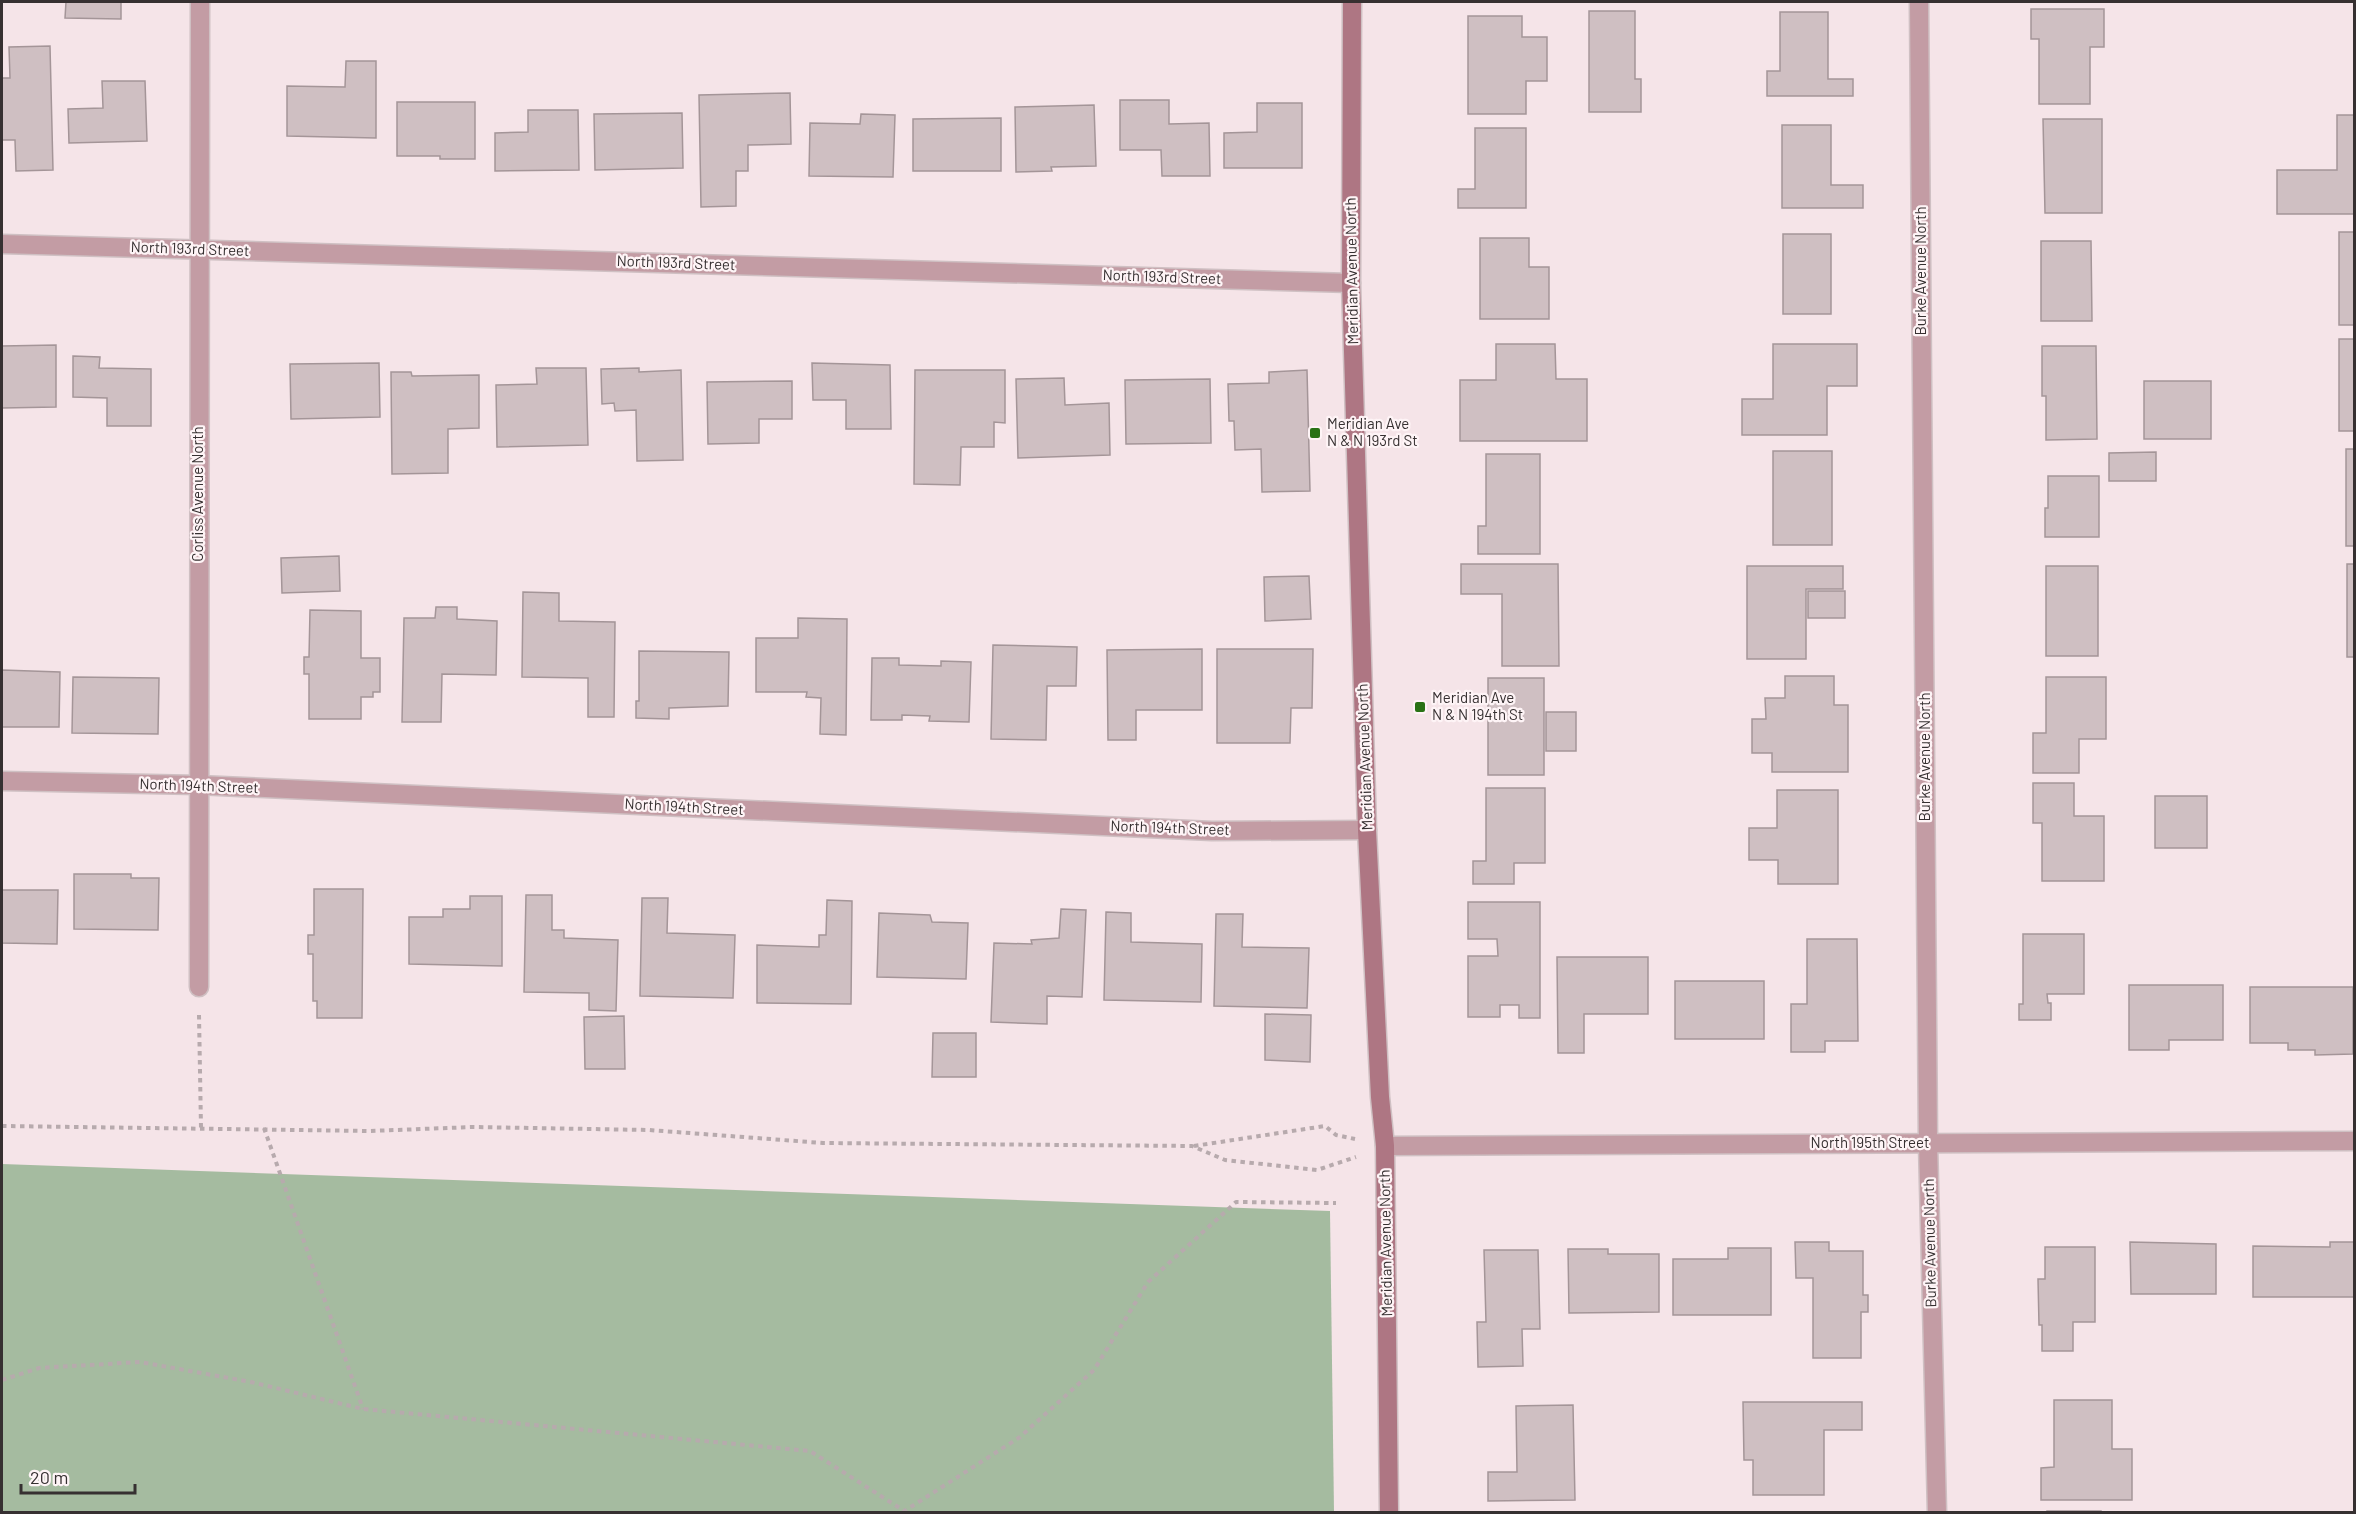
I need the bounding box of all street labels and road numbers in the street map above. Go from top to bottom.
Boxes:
street label: Meridian Avenue North [1341,197,1361,345]
street label: Burke Avenue North [1911,206,1929,336]
street label: North 193rd Street [130,237,250,259]
street label: North 193rd Street [616,251,736,273]
street label: North 193rd Street [1102,265,1222,287]
street label: Corliss Avenue North [188,426,206,562]
street label: Meridian Avenue North [1352,683,1376,831]
street label: Burke Avenue North [1915,692,1933,822]
street label: North 194th Street [139,774,259,796]
street label: North 194th Street [624,794,744,818]
street label: North 194th Street [1110,816,1230,838]
street label: North 195th Street [1811,1133,1929,1151]
street label: Meridian Avenue North [1375,1169,1395,1317]
street label: Burke Avenue North [1919,1178,1939,1308]

